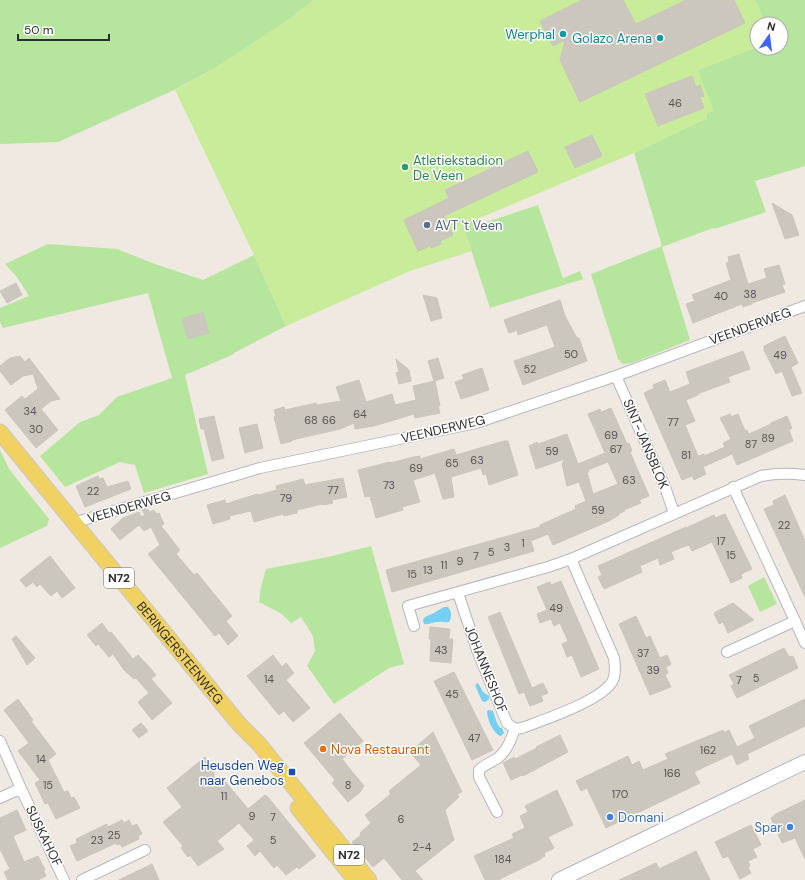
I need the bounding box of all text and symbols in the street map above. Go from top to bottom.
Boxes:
scale bar [18,16,109,42]
north arrow [749,16,789,56]
text: N [766,19,777,34]
text: 50 m [24,22,53,38]
place label: Werphal [505,26,555,43]
marker: Werphal [558,29,568,39]
place label: Golazo Arena [572,30,652,47]
marker: Golazo Arena [655,33,665,43]
house number: 46 [668,96,682,110]
place label: Atletiekstadion De Veen [413,152,503,184]
marker: Atletiekstadion De Veen [400,162,410,172]
place label: AVT 't Veen [435,217,503,234]
marker: AVT 't Veen [422,220,432,230]
house number: 38 [743,287,757,301]
house number: 40 [714,289,728,303]
street label: VEENDERWEG [707,303,793,349]
house number: 50 [564,347,578,361]
house number: 49 [773,348,787,362]
house number: 52 [524,362,536,376]
street label: SINT-JANSBLOK [619,396,673,492]
house number: 34 [23,404,37,418]
house number: 64 [353,407,367,421]
street label: VEENDERWEG [399,411,487,447]
house number: 68 [304,413,318,427]
house number: 66 [322,413,336,427]
house number: 77 [667,415,679,429]
house number: 30 [29,422,43,436]
house number: 69 [604,428,618,442]
house number: 89 [761,431,775,445]
house number: 87 [745,437,757,451]
house number: 67 [610,442,622,456]
house number: 59 [545,444,559,458]
house number: 81 [681,448,691,462]
house number: 63 [470,453,484,467]
house number: 65 [445,456,459,470]
house number: 69 [409,461,423,475]
house number: 63 [622,473,636,487]
house number: 73 [383,478,395,492]
house number: 77 [327,483,339,497]
house number: 22 [87,484,99,498]
street label: VEENDERWEG [85,487,173,527]
house number: 79 [280,491,292,505]
house number: 59 [591,503,605,517]
house number: 22 [778,518,790,532]
house number: 17 [716,534,726,548]
house number: 1 [521,536,525,550]
house number: 3 [504,540,510,554]
house number: 5 [488,545,495,559]
house number: 15 [726,548,736,562]
house number: 7 [473,549,479,563]
house number: 9 [457,554,464,568]
house number: 11 [441,558,447,572]
house number: 13 [423,563,433,577]
house number: 15 [407,567,417,581]
road number: N72 [104,568,134,588]
street label: BERINGERSTEENWEG [133,598,228,708]
house number: 49 [549,601,563,615]
street label: JOHANNESHOF [461,623,511,715]
house number: 43 [434,643,448,657]
house number: 37 [637,646,649,660]
house number: 39 [646,663,660,677]
house number: 5 [753,671,760,685]
house number: 14 [264,672,274,686]
house number: 7 [736,673,742,687]
house number: 45 [445,687,459,701]
house number: 47 [468,731,480,745]
place label: Nova Restaurant [331,741,429,758]
house number: 162 [700,743,716,757]
marker: Nova Restaurant [318,744,328,754]
house number: 14 [36,752,46,766]
place label: Heusden Weg naar Genebos [200,757,284,789]
house number: 166 [663,766,681,780]
marker: Heusden Weg naar Genebos [287,767,297,777]
house number: 15 [43,778,53,792]
house number: 8 [345,778,351,792]
house number: 170 [612,787,628,801]
house number: 11 [221,789,227,803]
street label: SUSKAHOF [22,803,66,869]
house number: 9 [249,809,256,823]
place label: Domani [618,809,664,826]
house number: 7 [270,810,276,824]
house number: 6 [398,812,405,826]
marker: Domani [605,812,615,822]
place label: Spar [754,819,782,836]
marker: Spar [785,822,795,832]
house number: 25 [107,828,121,842]
house number: 23 [91,833,103,847]
house number: 5 [270,833,277,847]
house number: 2-4 [413,840,432,854]
road number: N72 [334,845,364,865]
house number: 184 [495,852,512,866]

